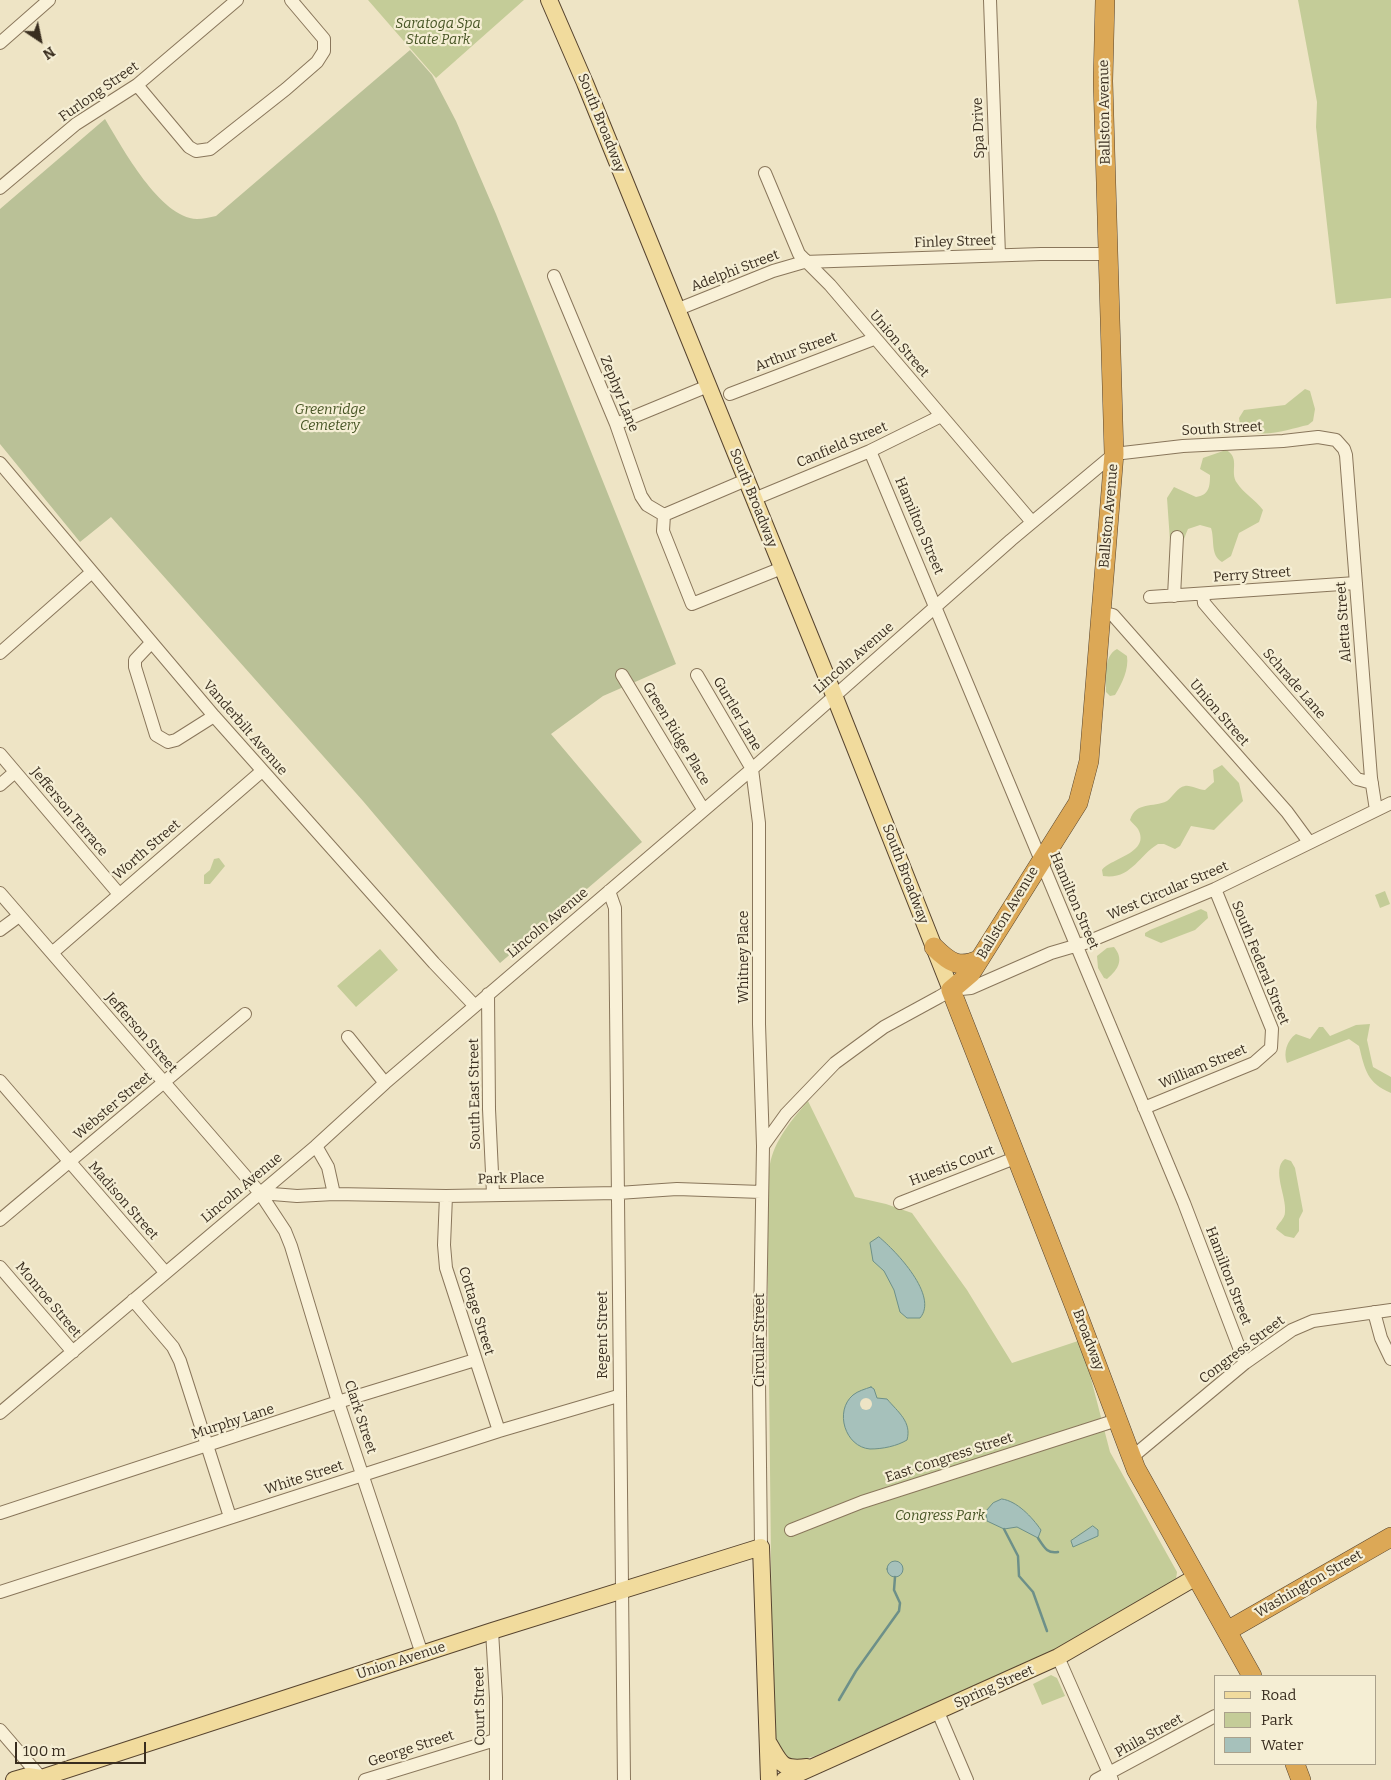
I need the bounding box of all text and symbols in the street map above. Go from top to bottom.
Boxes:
north arrow [15,15,65,65]
park label: Saratoga Spa State Park [395,16,481,48]
text: N [39,43,58,63]
street label: Furlong Street [56,58,142,126]
street label: Ballston Avenue [1096,59,1114,165]
street label: South Broadway [573,71,629,175]
street label: Spa Drive [970,97,988,159]
street label: Finley Street [914,232,996,252]
street label: Adelphi Street [688,246,782,296]
street label: Union Street [866,307,932,381]
street label: Arthur Street [753,329,839,375]
street label: Zephyr Lane [596,353,642,435]
park label: Greenridge Cemetery [294,402,366,434]
street label: Canfield Street [794,418,890,472]
street label: South Street [1181,418,1263,440]
street label: South Broadway [725,446,781,550]
street label: Ballston Avenue [1096,463,1122,569]
street label: Hamilton Street [891,475,947,577]
street label: Perry Street [1213,564,1291,586]
street label: Aletta Street [1333,581,1355,663]
street label: Lincoln Avenue [811,619,897,697]
street label: Schrade Lane [1259,645,1329,723]
street label: Gurtler Lane [709,674,765,754]
street label: Union Street [1186,676,1252,750]
street label: Vanderbilt Avenue [199,677,291,779]
street label: Green Ridge Place [639,680,713,788]
street label: Jefferson Terrace [27,764,111,860]
street label: Worth Street [110,816,184,884]
street label: South Broadway [878,822,932,926]
street label: Hamilton Street [1046,850,1102,952]
street label: West Circular Street [1105,858,1231,924]
street label: Ballston Avenue [974,864,1042,962]
street label: Lincoln Avenue [504,884,592,962]
street label: South Federal Street [1227,899,1293,1027]
street label: Whitney Place [736,911,752,1003]
street label: Jefferson Street [102,989,180,1077]
street label: South East Street [466,1038,484,1150]
street label: William Street [1157,1041,1249,1093]
street label: Webster Street [71,1068,155,1144]
street label: Huestis Court [907,1142,997,1190]
street label: Lincoln Avenue [198,1149,286,1227]
street label: Madison Street [84,1158,162,1244]
street label: Park Place [478,1170,544,1188]
street label: Hamilton Street [1201,1224,1255,1328]
street label: Monroe Street [12,1259,84,1341]
street label: Cottage Street [455,1265,497,1357]
street label: Regent Street [595,1291,611,1379]
street label: Circular Street [752,1293,768,1387]
street label: Broadway [1069,1307,1107,1373]
street label: Congress Street [1196,1312,1288,1388]
street label: Clark Street [340,1378,380,1456]
street label: Murphy Lane [190,1401,276,1443]
street label: East Congress Street [883,1429,1015,1487]
street label: White Street [262,1457,346,1499]
park label: Congress Park [895,1508,985,1524]
street label: Washington Street [1252,1546,1366,1622]
street label: Union Avenue [354,1639,448,1683]
street label: Spring Street [952,1662,1036,1712]
street label: Court Street [471,1666,489,1746]
legend [1214,1675,1376,1765]
text: Road [1261,1686,1296,1704]
street label: Phila Street [1112,1711,1186,1761]
text: Park [1261,1711,1293,1729]
street label: George Street [366,1727,456,1771]
scale bar [18,1732,149,1764]
text: Water [1261,1736,1303,1754]
text: 100 m [23,1742,66,1760]

